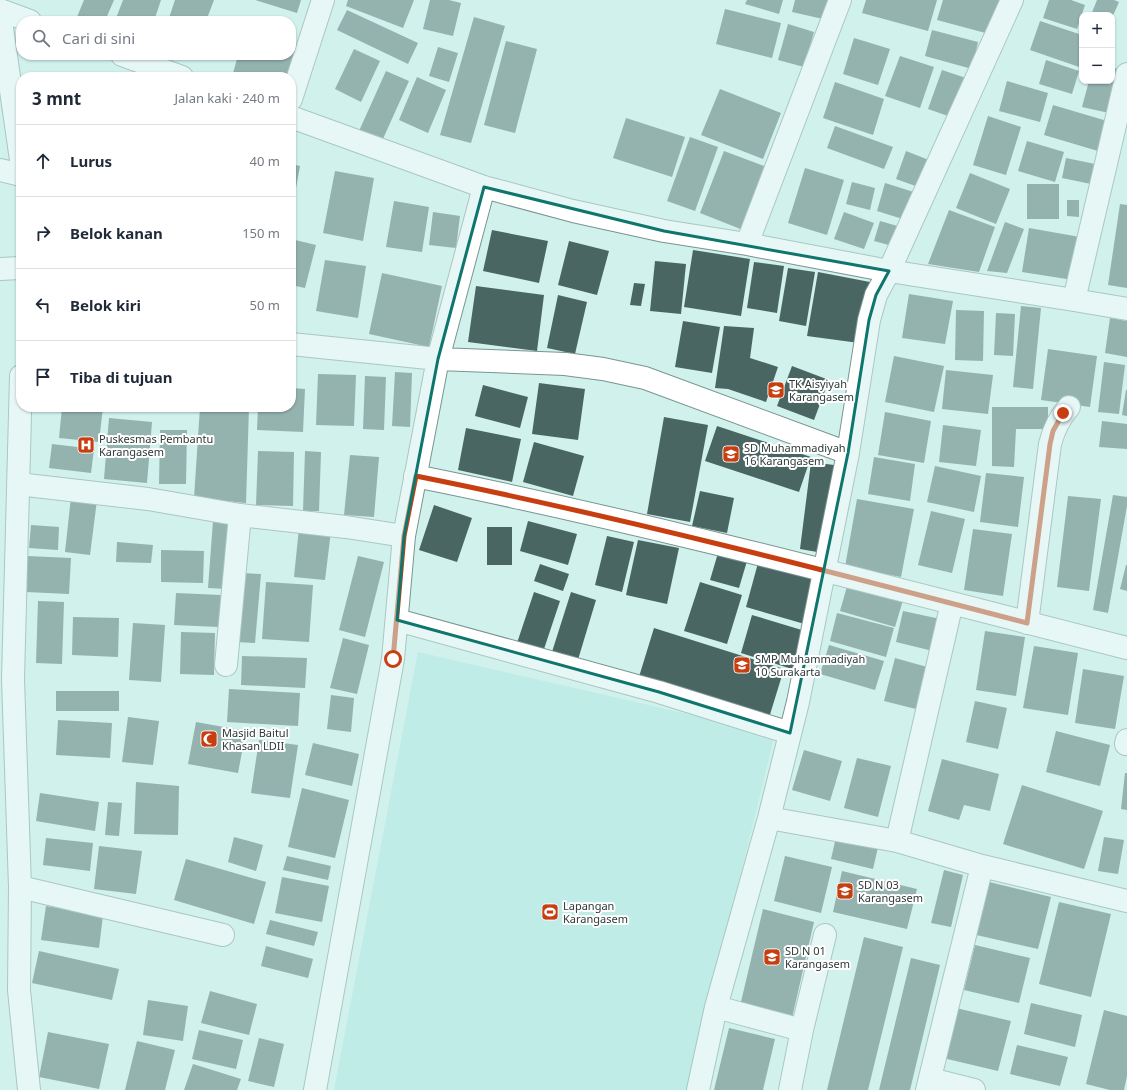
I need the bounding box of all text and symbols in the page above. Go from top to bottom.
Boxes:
map controls [1079,12,1115,84]
button: + [1079,12,1115,48]
search box [16,16,296,60]
icon: search [30,27,52,49]
text: Cari di sini [62,28,135,48]
button: − [1079,48,1115,84]
text: 3 mnt [32,87,81,110]
text: Jalan kaki · 240 m [174,89,280,107]
icon: ahead [32,150,54,172]
text: Lurus [70,151,112,171]
text: 40 m [250,152,280,170]
icon: right [32,222,54,244]
text: Belok kanan [70,223,163,243]
text: 150 m [242,224,280,242]
icon: left [32,294,54,316]
text: Belok kiri [70,295,141,315]
text: 50 m [250,296,280,314]
icon: arrive [32,366,54,388]
text: Tiba di tujuan [70,367,173,387]
place label: TK Aisyiyah Karangasem [789,376,854,404]
school or university icon: TK Aisyiyah Karangasem [766,380,786,400]
route end [1054,404,1072,422]
place label: Puskesmas Pembantu Karangasem [99,431,213,459]
hospital icon: Puskesmas Pembantu Karangasem [76,435,96,455]
place label: SD Muhammadiyah 16 Karangasem [744,440,846,468]
school or university icon: SD Muhammadiyah 16 Karangasem [721,444,741,464]
route start [384,650,402,668]
place label: SMP Muhammadiyah 10 Surakarta [755,651,865,679]
school or university icon: SMP Muhammadiyah 10 Surakarta [732,655,752,675]
place label: Masjid Baitul Khasan LDII [222,725,288,753]
mosque icon: Masjid Baitul Khasan LDII [199,729,219,749]
place label: SD N 03 Karangasem [858,877,923,905]
school or university icon: SD N 03 Karangasem [835,881,855,901]
place label: Lapangan Karangasem [563,898,628,926]
sports icon: Lapangan Karangasem [540,902,560,922]
place label: SD N 01 Karangasem [785,943,850,971]
school or university icon: SD N 01 Karangasem [762,947,782,967]

